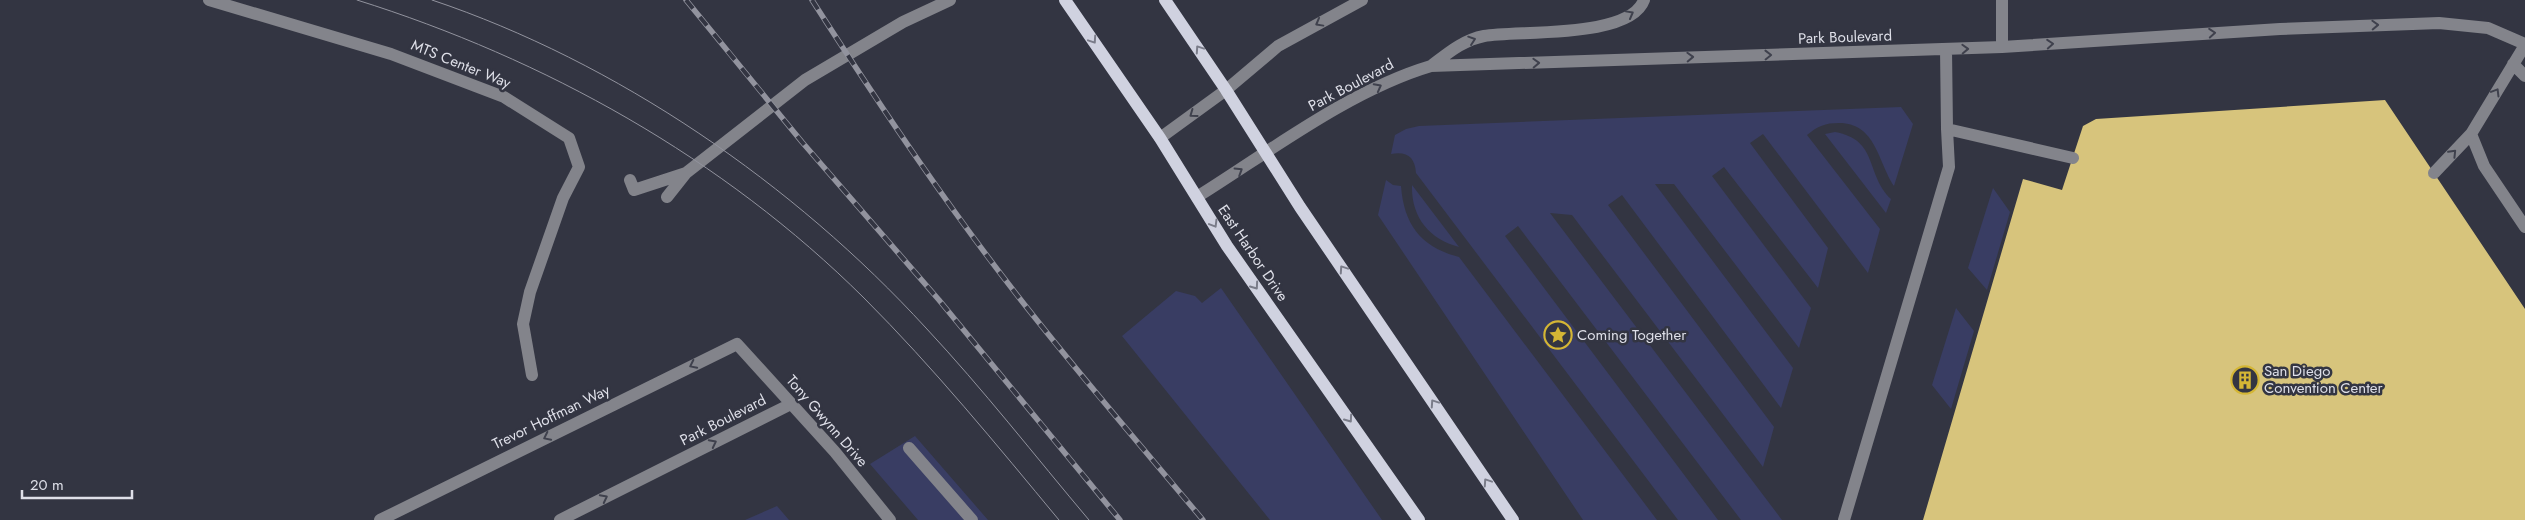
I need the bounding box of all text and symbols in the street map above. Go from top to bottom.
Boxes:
one-way arrow [1625,10,1634,20]
one-way arrow [1315,17,1324,27]
one-way arrow [2371,20,2379,30]
street label: Park Boulevard [1798,24,1892,50]
one-way arrow [2209,28,2217,39]
street label: MTS Center Way [408,34,515,94]
one-way arrow [1087,34,1096,44]
one-way arrow [1467,36,1475,46]
one-way arrow [2047,39,2055,50]
one-way arrow [1961,43,1969,54]
one-way arrow [1196,45,1205,55]
one-way arrow [1764,50,1772,61]
one-way arrow [1686,52,1694,62]
street label: Park Boulevard [1304,53,1398,117]
one-way arrow [1532,58,1540,68]
one-way arrow [1373,84,1382,94]
one-way arrow [2489,89,2499,98]
one-way arrow [1189,108,1199,117]
one-way arrow [2447,150,2456,159]
one-way arrow [1233,168,1242,177]
street label: East Harbor Drive [1212,200,1294,306]
one-way arrow [1207,218,1217,227]
one-way arrow [1340,265,1349,275]
one-way arrow [1249,280,1258,290]
place icon: Coming Together [1543,320,1573,350]
place label: Coming Together [1577,324,1687,346]
one-way arrow [689,359,698,369]
place label: San Diego Convention Center [2264,360,2384,399]
building icon: San Diego Convention Center [2230,365,2260,395]
street label: Tony Gwynn Drive [781,370,873,472]
street label: Trevor Hoffman Way [489,379,614,455]
street label: Park Boulevard [676,389,770,451]
one-way arrow [1431,400,1440,409]
one-way arrow [1343,413,1352,423]
one-way arrow [543,431,552,441]
one-way arrow [708,439,717,449]
scale bar [22,468,132,500]
text: 20 m [30,474,64,496]
one-way arrow [1484,478,1493,488]
one-way arrow [599,494,608,504]

